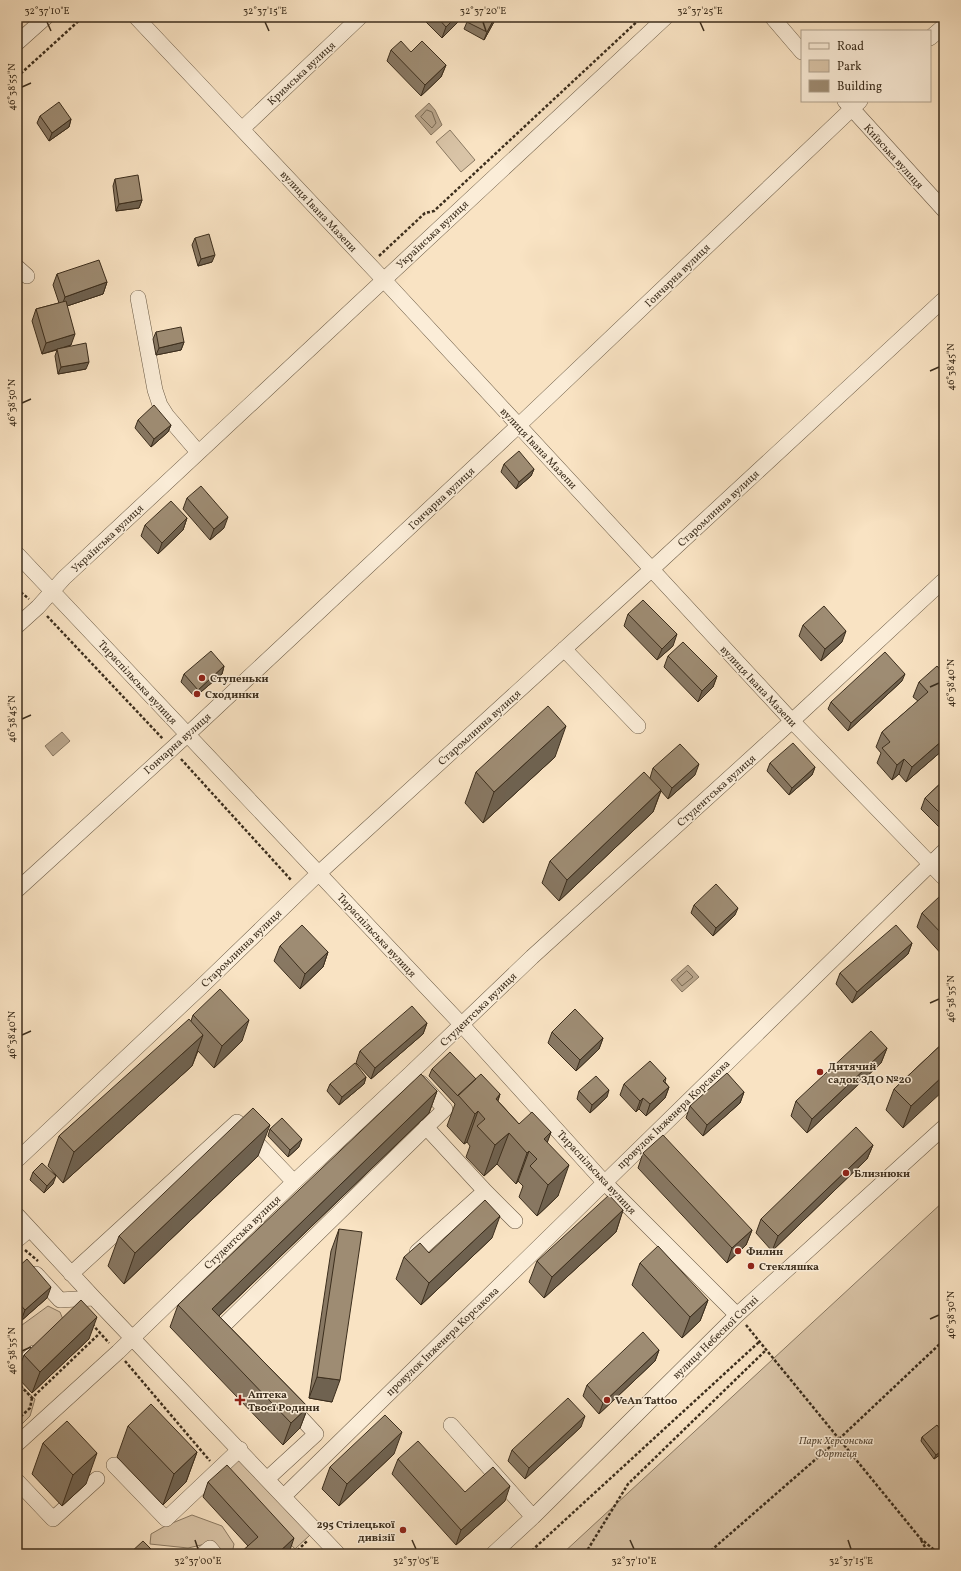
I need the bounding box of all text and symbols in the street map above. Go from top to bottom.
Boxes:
text: 32°37'10"E [24,4,70,18]
text: 32°37'15"E [243,4,287,18]
text: 32°37'20"E [460,4,506,18]
text: 32°37'25"E [677,4,723,18]
legend [801,30,931,102]
street label: Кримська вулиця [265,38,339,110]
text: Road [837,39,864,55]
text: Park [837,59,862,75]
text: 46°38'55"N [5,63,19,111]
text: Building [837,79,882,95]
street label: Київська вулиця [860,121,926,193]
street label: вулиця Івана Мазепи [276,168,360,256]
street label: Українська вулиця [394,197,473,273]
street label: Гончарна вулиця [642,241,714,311]
text: 46°38'45"N [944,343,958,391]
text: 46°38'50"N [5,378,19,427]
street label: вулиця Івана Мазепи [496,405,580,493]
street label: Гончарна вулиця [406,464,479,534]
street label: Старомлинна вулиця [675,467,763,551]
street label: Українська вулиця [69,501,148,577]
street label: Тираспільська вулиця [94,638,180,729]
street label: вулиця Івана Мазепи [716,643,800,731]
text: 46°38'40"N [944,658,958,707]
place label: Ступеньки [210,672,269,687]
marker: Ступеньки [197,673,207,683]
street label: Старомлинна вулиця [435,687,525,769]
place label: Сходинки [205,688,259,703]
marker: Сходинки [192,689,202,699]
text: 46°38'45"N [5,695,19,743]
street label: Гончарна вулиця [141,710,215,778]
street label: Студентська вулиця [674,751,760,831]
street label: Тираспільська вулиця [333,891,419,982]
street label: Старомлинна вулиця [198,906,286,992]
street label: Студентська вулиця [437,969,521,1051]
text: 46°38'35"N [944,975,958,1023]
text: 46°38'40"N [5,1010,19,1059]
street label: провулок Інженера Корсакова [614,1057,734,1173]
place label: Дитячий садок ЗДО №20 [828,1060,911,1088]
marker: Дитячий садок ЗДО №20 [815,1067,825,1077]
street label: Тираспільська вулиця [553,1128,639,1219]
place label: Близнюки [854,1167,910,1182]
marker: Близнюки [841,1168,851,1178]
street label: Студентська вулиця [201,1192,285,1274]
place label: Филин [746,1245,783,1260]
marker: Филин [733,1246,743,1256]
place label: Стекляшка [759,1260,819,1275]
marker: Стекляшка [746,1261,756,1271]
street label: провулок Інженера Корсакова [383,1284,503,1400]
text: 46°38'30"N [944,1290,958,1339]
street label: вулиця Небесної Сотні [670,1293,762,1383]
text: 46°38'35"N [5,1327,19,1375]
place label: Аптека Твоєї Родини [248,1388,320,1416]
place label: VeAn Tattoo [615,1394,677,1409]
marker: Аптека Твоєї Родини [235,1395,245,1405]
marker: VeAn Tattoo [602,1395,612,1405]
park label: Парк Херсонська Фортеця [799,1434,873,1462]
place label: 295 Стілецької дивізії [317,1518,395,1546]
marker: 295 Стілецької дивізії [398,1525,408,1535]
text: 32°37'00"E [174,1554,222,1568]
text: 32°37'05"E [393,1554,439,1568]
text: 32°37'10"E [611,1554,657,1568]
text: 32°37'15"E [829,1554,873,1568]

